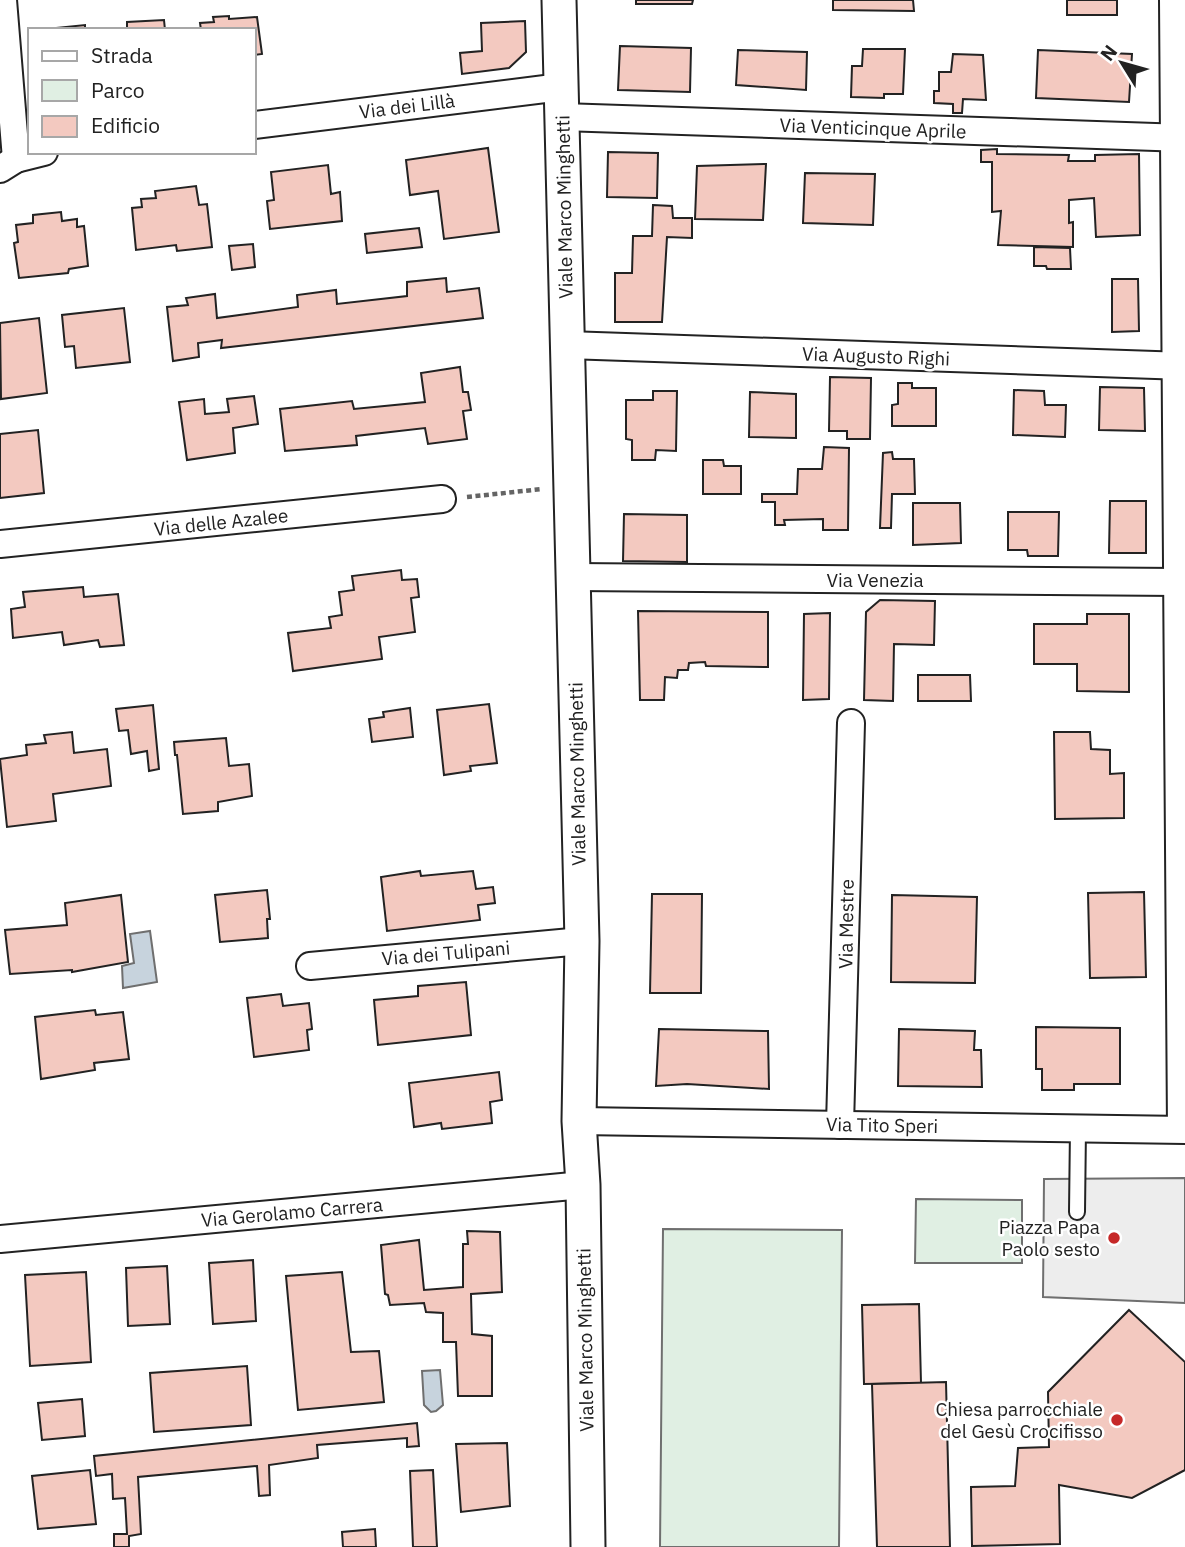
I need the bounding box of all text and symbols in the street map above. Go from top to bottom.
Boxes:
legend [28,28,256,154]
north arrow [1087,28,1157,98]
text: N [1095,40,1122,65]
text: Strada [91,41,153,69]
text: Parco [91,76,145,104]
street label: Via dei Lillà [358,88,456,124]
text: Edificio [91,111,160,139]
street label: Via Venticinque Aprile [779,113,967,143]
street label: Viale Marco Minghetti [550,115,578,299]
street label: Via Augusto Righi [802,341,950,371]
street label: Via delle Azalee [153,503,289,541]
street label: Via Venezia [826,568,924,592]
street label: Viale Marco Minghetti [563,682,591,866]
street label: Via Mestre [833,879,859,969]
street label: Via dei Tulipani [381,935,511,971]
street label: Via Tito Speri [826,1112,938,1138]
street label: Via Gerolamo Carrera [200,1192,384,1232]
place label: Piazza Papa Paolo sesto [999,1215,1100,1261]
marker: Piazza Papa Paolo sesto [1106,1230,1122,1246]
street label: Viale Marco Minghetti [571,1248,599,1432]
place label: Chiesa parrocchiale del Gesù Crocifisso [935,1397,1103,1443]
marker: Chiesa parrocchiale del Gesù Crocifisso [1109,1412,1125,1428]

